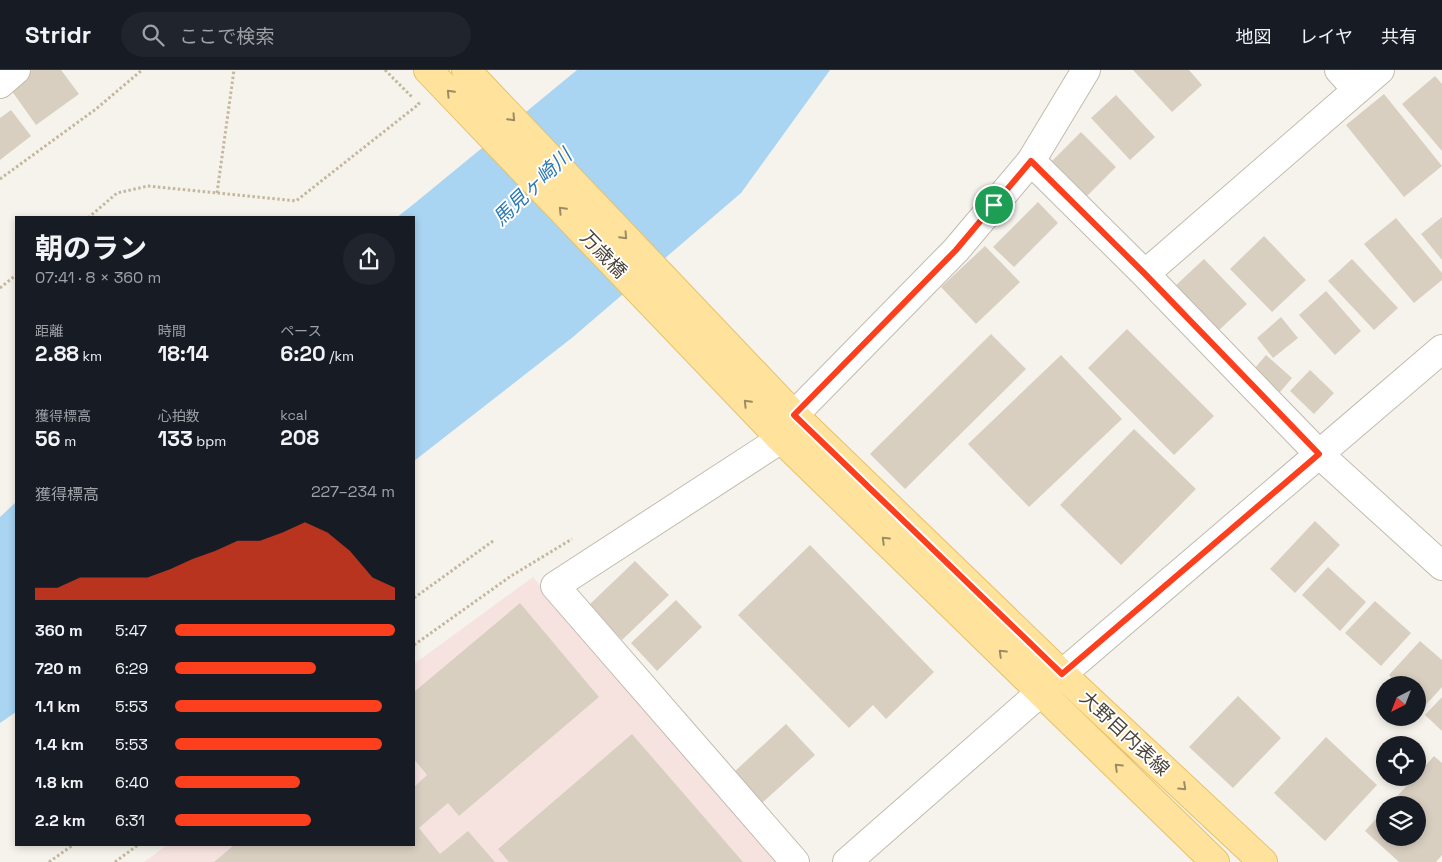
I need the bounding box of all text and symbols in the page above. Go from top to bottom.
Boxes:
search box [121,12,471,57]
text: Stridr [25,19,91,50]
icon: search [139,21,167,49]
text: ここで検索 [179,24,274,49]
text: 地図 [1236,25,1272,48]
text: レイヤ [1300,25,1353,48]
text: 共有 [1381,25,1417,48]
one-way arrow [447,90,456,99]
one-way arrow [506,112,515,121]
water label: 馬見ヶ崎川 [487,142,578,231]
pin [973,184,1015,226]
icon: arrive [980,191,1008,219]
one-way arrow [559,207,568,216]
street label: 万歳橋 [575,225,632,284]
text: 朝のラン [35,230,147,266]
one-way arrow [618,230,627,239]
button: share [343,233,395,285]
text: 07:41 · 8 × 360 m [35,267,161,288]
text: 距離 [35,322,63,340]
text: 時間 [158,322,186,340]
text: ペース [280,322,322,340]
text: 2.88 [35,340,79,367]
text: 18:14 [158,340,209,367]
text: 6:20 [280,340,326,367]
text: km [79,347,102,365]
text: /km [326,347,354,365]
one-way arrow [744,400,753,409]
text: kcal [280,406,307,424]
text: 獲得標高 [35,407,91,425]
text: 心拍数 [158,407,200,425]
text: 208 [280,424,319,451]
text: 56 [35,425,61,452]
text: 133 [158,425,193,452]
text: m [61,432,76,450]
text: bpm [193,432,226,450]
text: 227–234 m [311,481,395,502]
text: 獲得標高 [35,484,99,505]
one-way arrow [882,537,891,546]
text: 360 m [35,620,83,641]
text: 5:47 [115,620,147,641]
one-way arrow [998,650,1007,659]
text: 720 m [35,658,81,679]
text: 6:29 [115,658,148,679]
north arrow [1376,676,1426,726]
map controls [1376,676,1426,846]
street label: 大野目内表線 [1074,685,1175,781]
text: 1.1 km [35,696,80,717]
text: 5:53 [115,696,148,717]
text: 1.4 km [35,734,84,755]
text: 5:53 [115,734,148,755]
button: locate [1376,736,1426,786]
one-way arrow [1115,764,1124,773]
text: 1.8 km [35,772,83,793]
text: 6:40 [115,772,149,793]
one-way arrow [1177,781,1186,790]
button: layers [1376,796,1426,846]
text: 2.2 km [35,810,86,831]
text: 6:31 [115,810,145,831]

